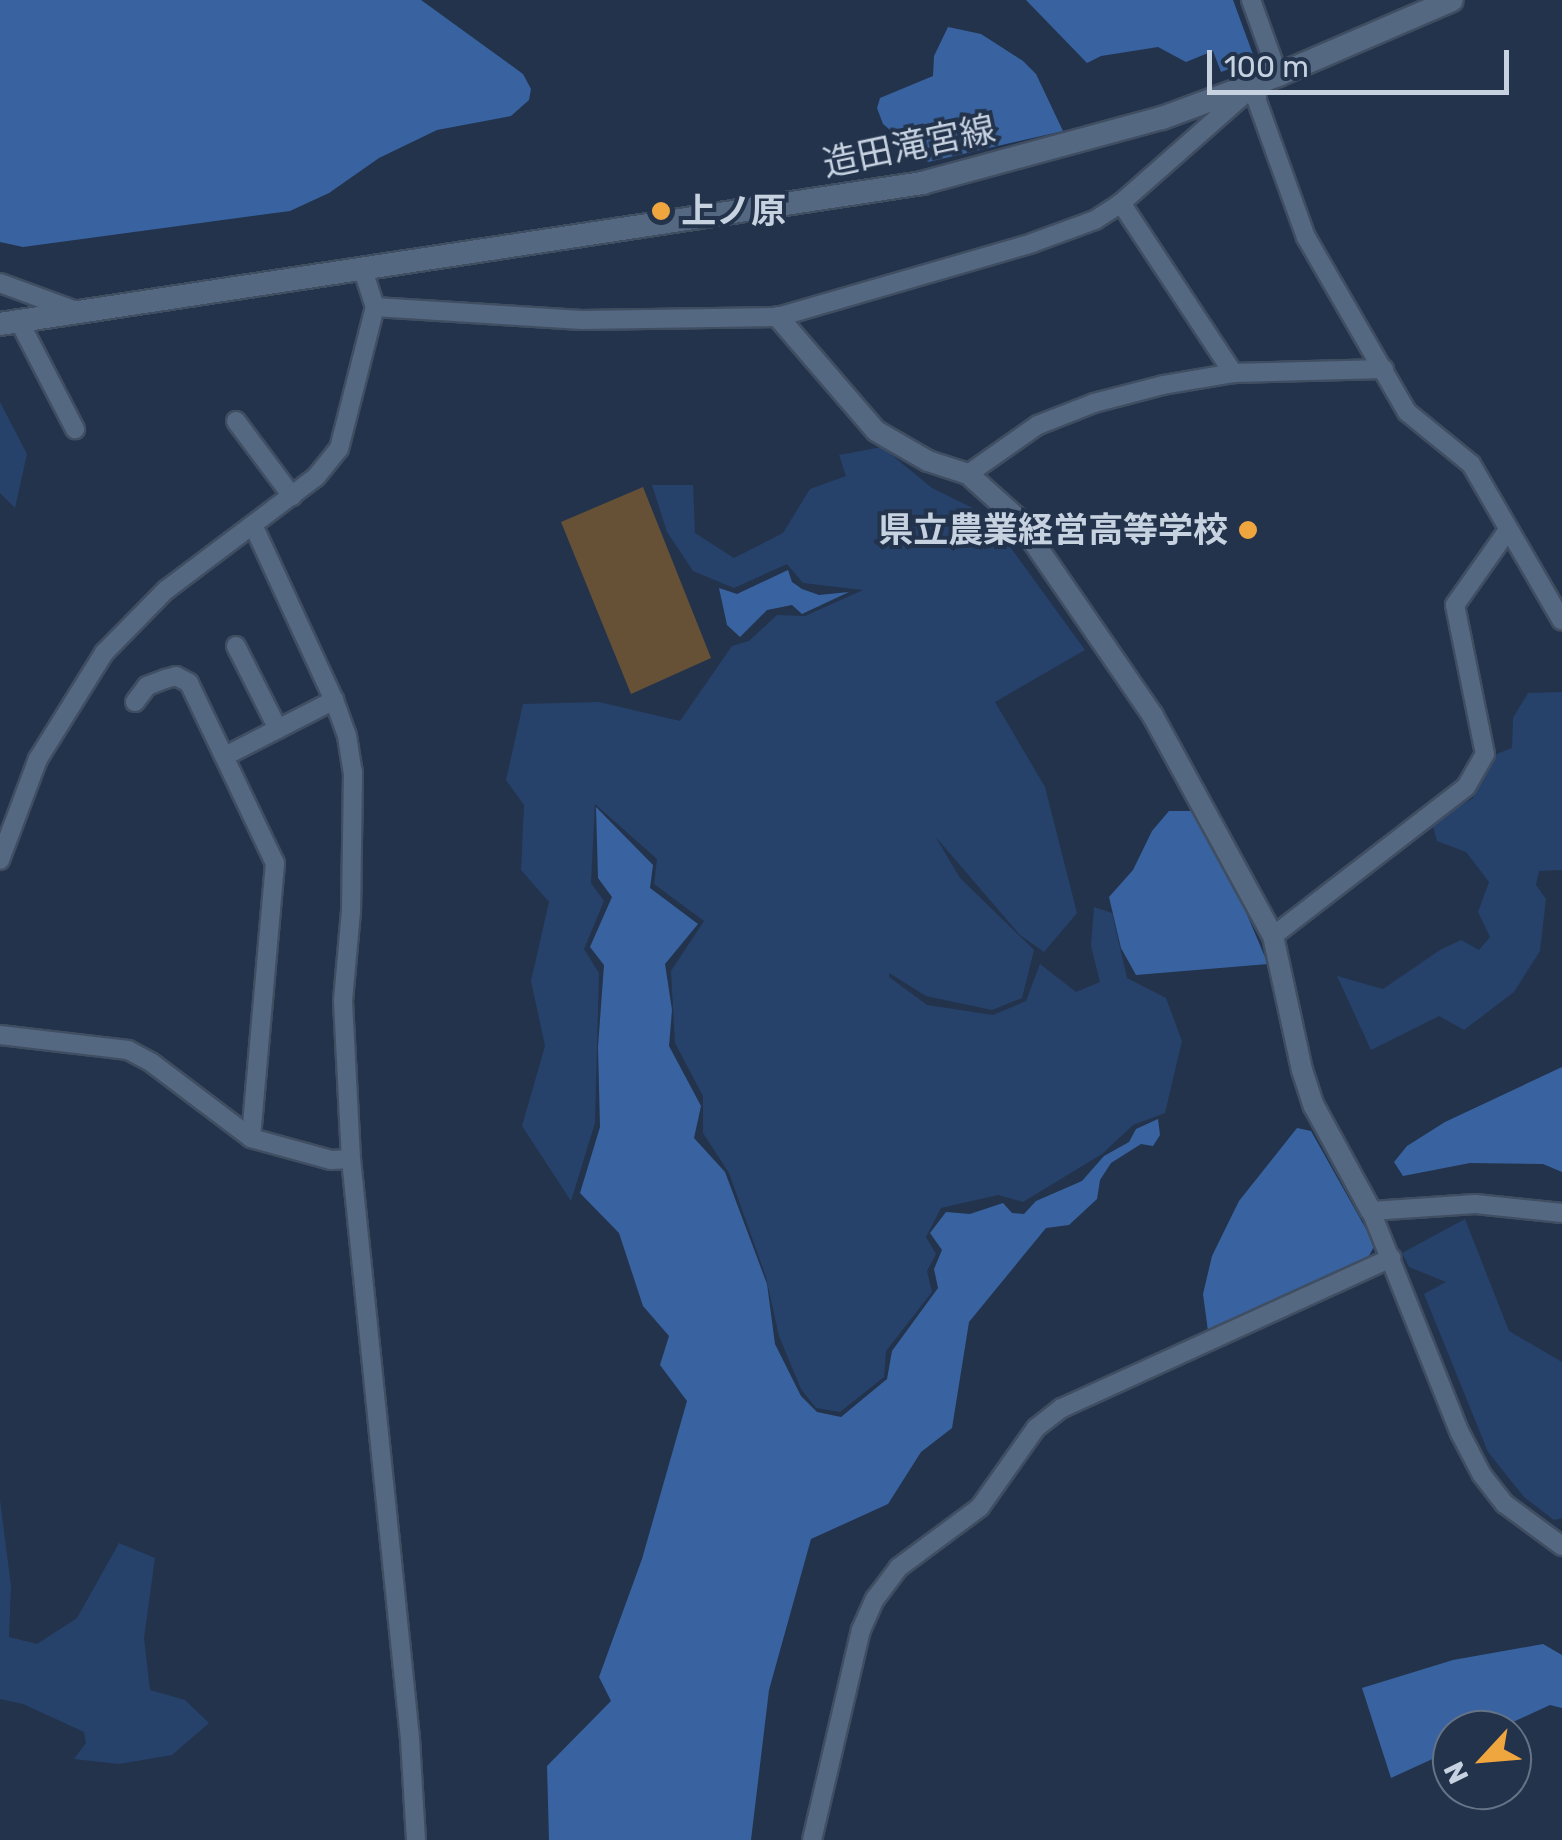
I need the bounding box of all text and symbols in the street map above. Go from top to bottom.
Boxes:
scale bar [1212,30,1514,92]
text: 100 m [1224,49,1309,85]
street label: 造田滝宮線 [819,107,999,185]
place label: 上ノ原 [681,190,786,232]
marker: 上ノ原 [650,200,672,222]
place label: 県立農業経営高等学校 [878,509,1228,551]
marker: 県立農業経営高等学校 [1237,519,1259,541]
north arrow [1432,1710,1532,1810]
text: N [1437,1756,1476,1789]

